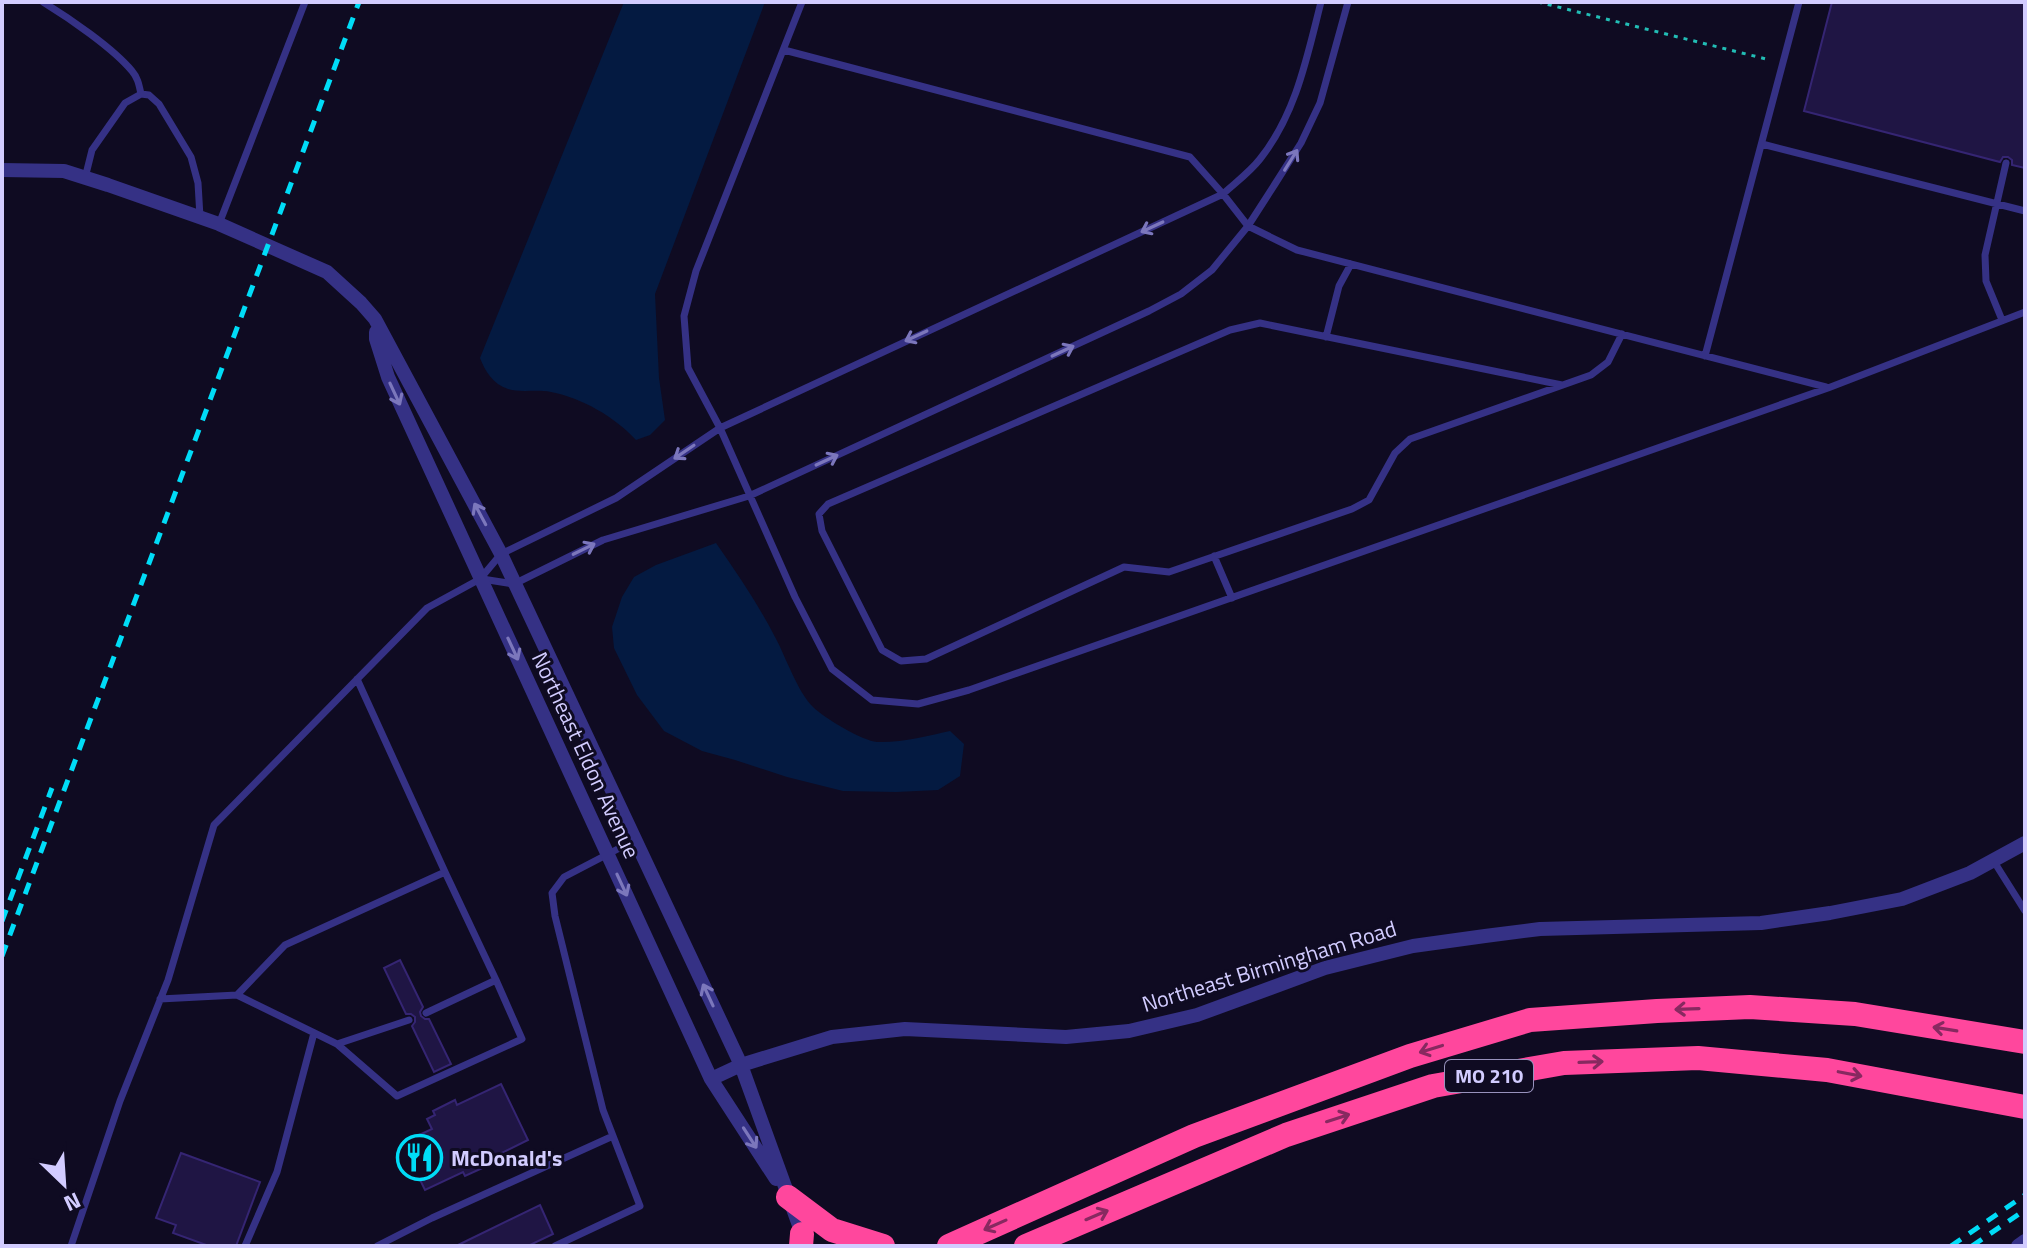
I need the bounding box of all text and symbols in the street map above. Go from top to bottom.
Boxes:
one-way arrow [1282,150,1299,172]
one-way arrow [1140,220,1165,235]
one-way arrow [905,330,929,345]
one-way arrow [1051,342,1075,357]
one-way arrow [389,381,404,405]
one-way arrow [674,444,696,460]
one-way arrow [815,451,839,466]
one-way arrow [471,502,487,526]
one-way arrow [572,541,596,556]
one-way arrow [506,637,521,661]
street label: Northeast Eldon Avenue [523,646,649,864]
one-way arrow [615,873,630,897]
street label: Northeast Birmingham Road [1138,911,1400,1021]
one-way arrow [700,983,715,1007]
one-way arrow [1674,1002,1701,1017]
one-way arrow [1933,1021,1958,1036]
one-way arrow [1419,1042,1445,1057]
one-way arrow [1577,1054,1604,1069]
road number: MO 210 [1445,1060,1533,1092]
one-way arrow [1837,1068,1862,1083]
one-way arrow [1326,1109,1351,1124]
one-way arrow [741,1126,758,1148]
restaurant icon: McDonald's [396,1134,444,1182]
place label: McDonald's [451,1141,562,1175]
north arrow [24,1144,104,1224]
text: N [58,1183,87,1221]
one-way arrow [1085,1207,1109,1222]
one-way arrow [983,1219,1008,1234]

